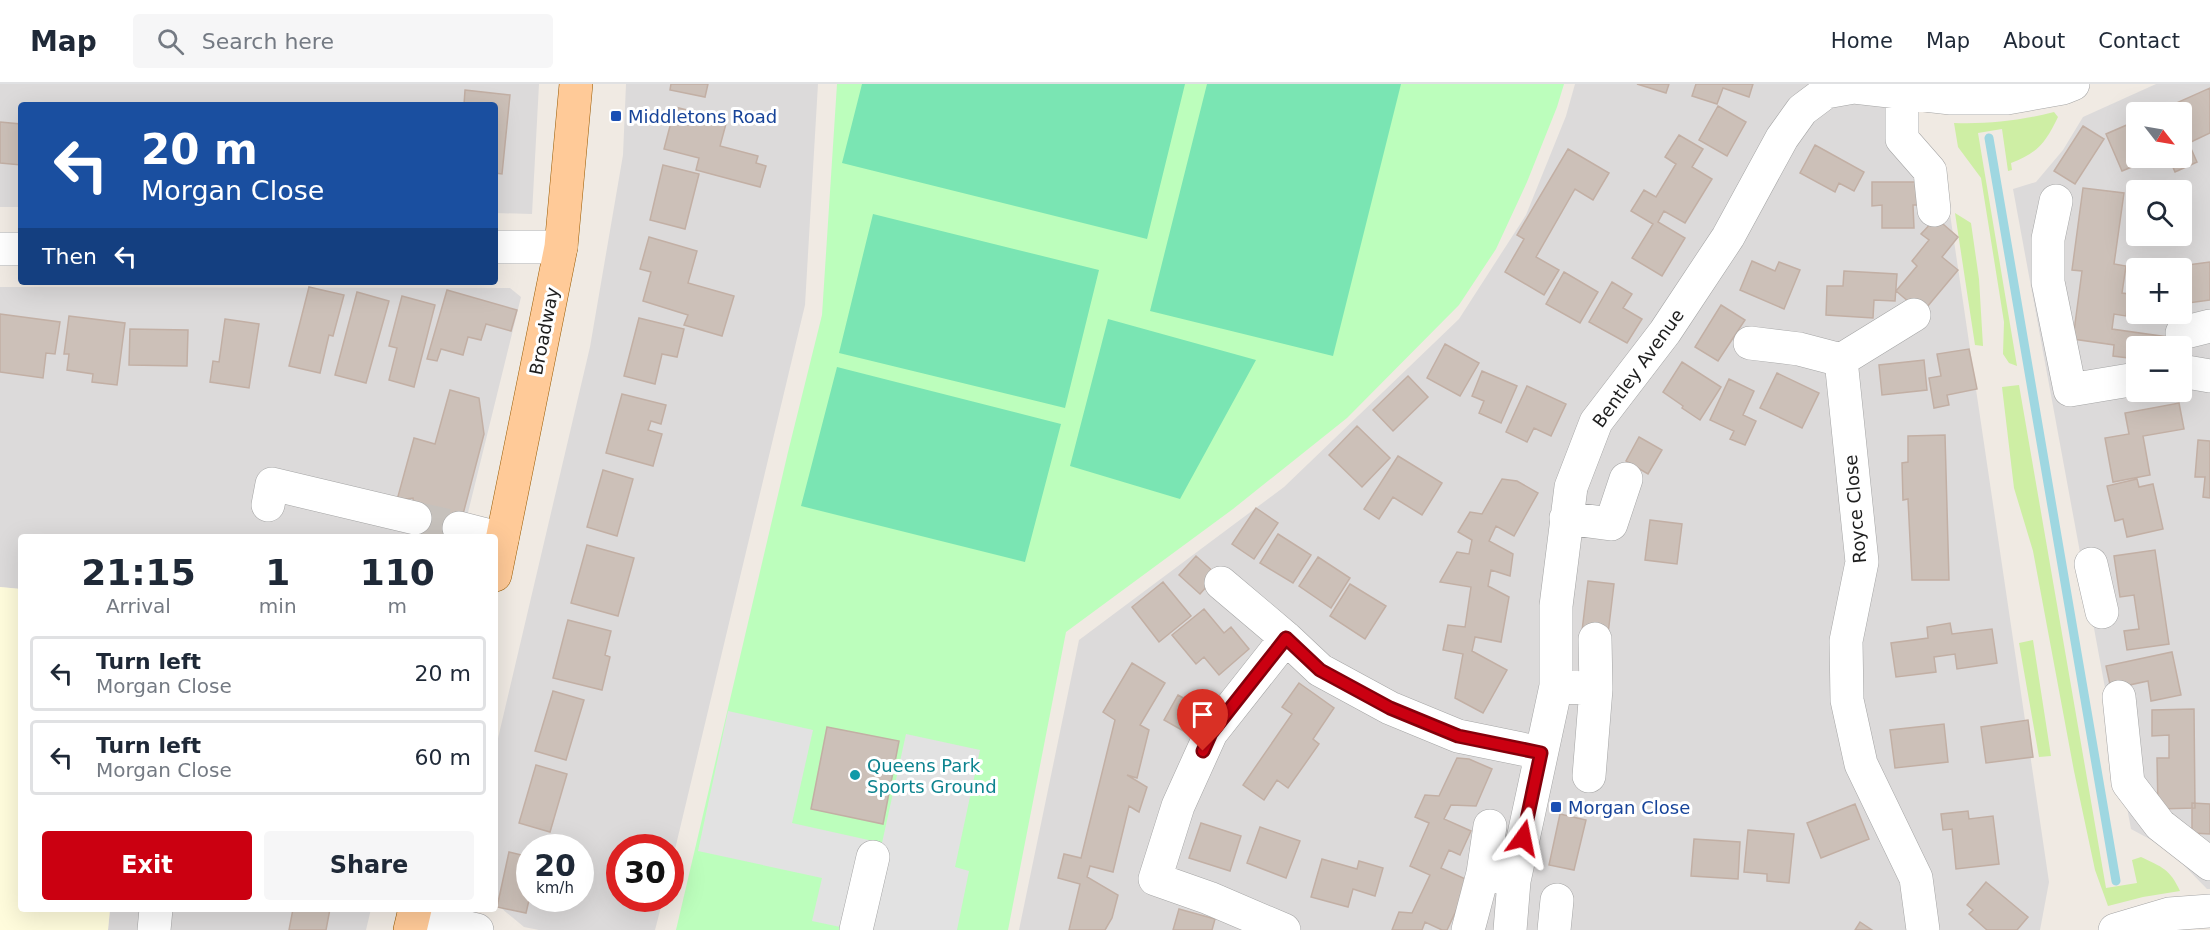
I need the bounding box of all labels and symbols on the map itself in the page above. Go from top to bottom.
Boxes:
north arrow [2126,102,2192,168]
place label: Middletons Road [628,106,777,127]
marker: Middletons Road [609,109,623,123]
street label: Broadway [525,285,563,377]
street label: Bentley Avenue [1588,305,1688,431]
street label: Royce Close [1840,454,1870,564]
pin [1177,689,1228,751]
place label: Queens Park Sports Ground [867,755,997,797]
marker: Queens Park Sports Ground [848,768,862,782]
place label: Morgan Close [1568,797,1690,818]
marker: Morgan Close [1549,800,1563,814]
position arrow [1491,806,1555,870]
speed limit sign: 30 [606,834,684,912]

